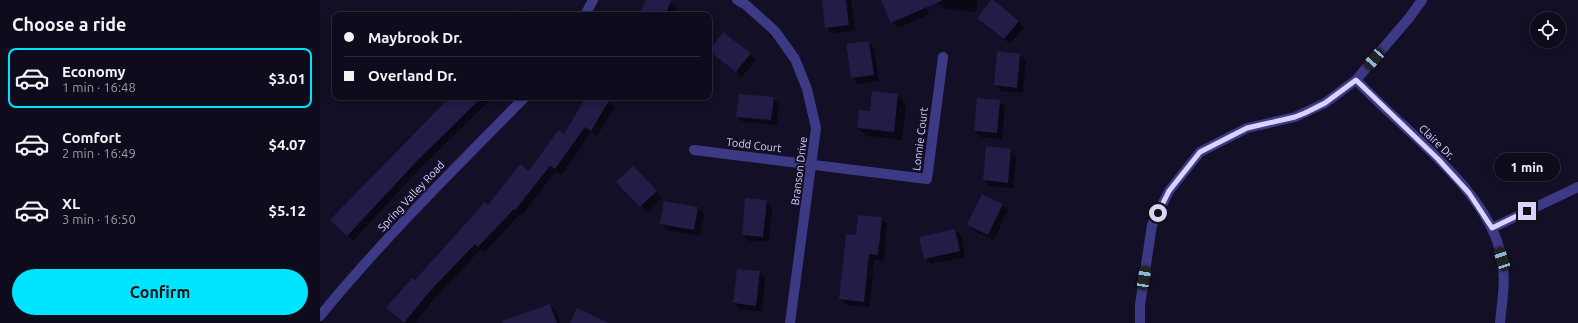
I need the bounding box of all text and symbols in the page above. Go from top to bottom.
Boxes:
map controls [1530,12,1566,48]
button: locate [1530,12,1566,48]
text: Choose a ride [12,14,126,34]
text: Maybrook Dr. [368,29,462,46]
car [1362,46,1386,72]
icon: car [14,60,50,96]
text: Economy [62,63,126,80]
text: Overland Dr. [368,67,457,84]
text: $3.01 [268,70,306,87]
text: 1 min · 16:48 [62,80,136,94]
street label: Lonnie Court [910,106,930,171]
street label: Claire Dr. [1417,122,1457,162]
icon: car [14,126,50,162]
text: Comfort [62,129,121,146]
text: $4.07 [268,136,306,153]
street label: Todd Court [726,136,783,154]
street label: Branson Drive [789,136,809,206]
text: 2 min · 16:49 [62,146,136,160]
callout: 1 min [1494,153,1560,181]
street label: Spring Valley Road [375,158,447,234]
text: 1 min [1511,160,1543,174]
icon: car [14,192,50,228]
text: XL [62,195,80,212]
text: $5.12 [268,202,306,219]
route end [1518,202,1536,220]
route start [1149,204,1167,222]
text: 3 min · 16:50 [62,212,136,226]
car [1493,246,1511,272]
car [1136,265,1152,291]
button: Confirm [12,269,308,315]

